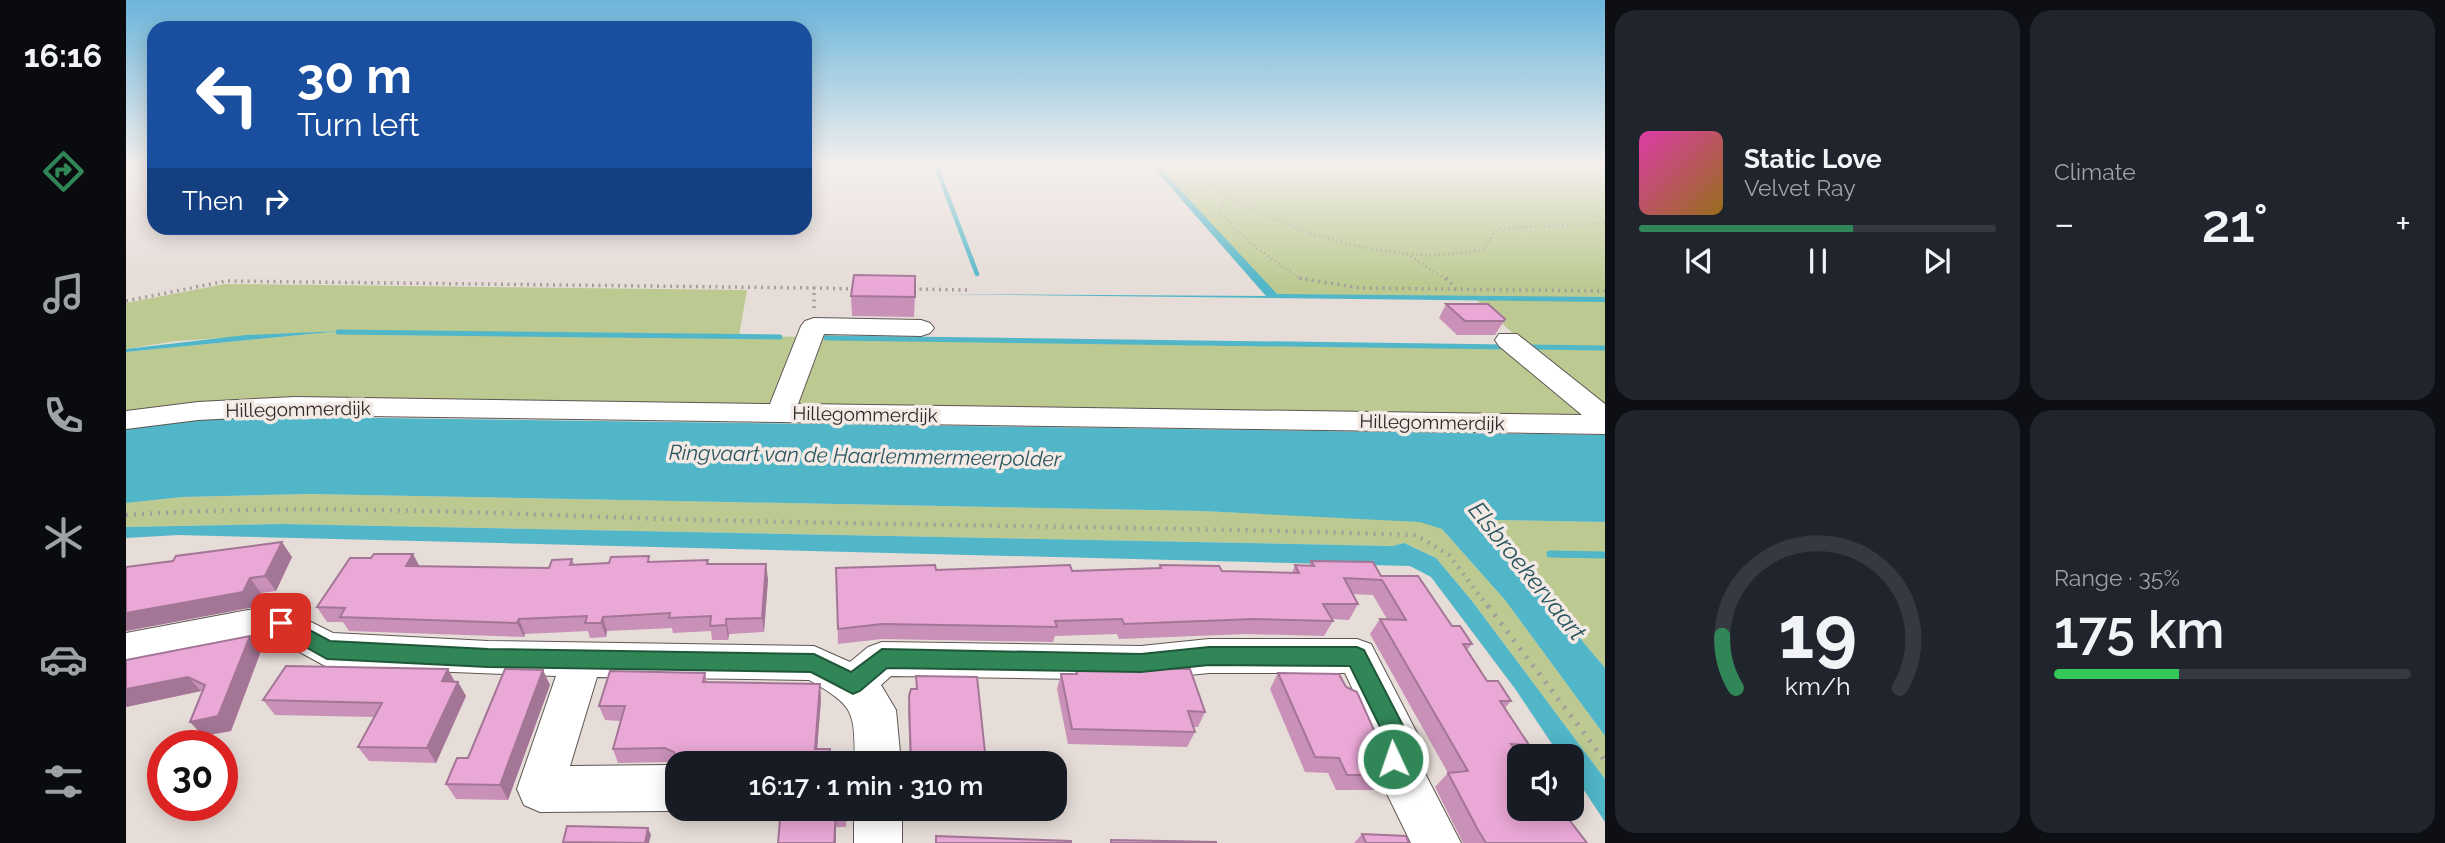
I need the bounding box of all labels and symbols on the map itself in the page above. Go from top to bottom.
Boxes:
street label: Hillegommerdijk [225,397,371,421]
street label: Hillegommerdijk [792,402,938,426]
street label: Hillegommerdijk [1359,410,1505,434]
water label: Ringvaart van de Haarlemmermeerpolder [669,440,1062,471]
water label: Elsbroekervaart [1463,495,1592,646]
pin [251,593,311,653]
position arrow [1356,722,1430,796]
speed limit sign: 30 [147,730,238,821]

